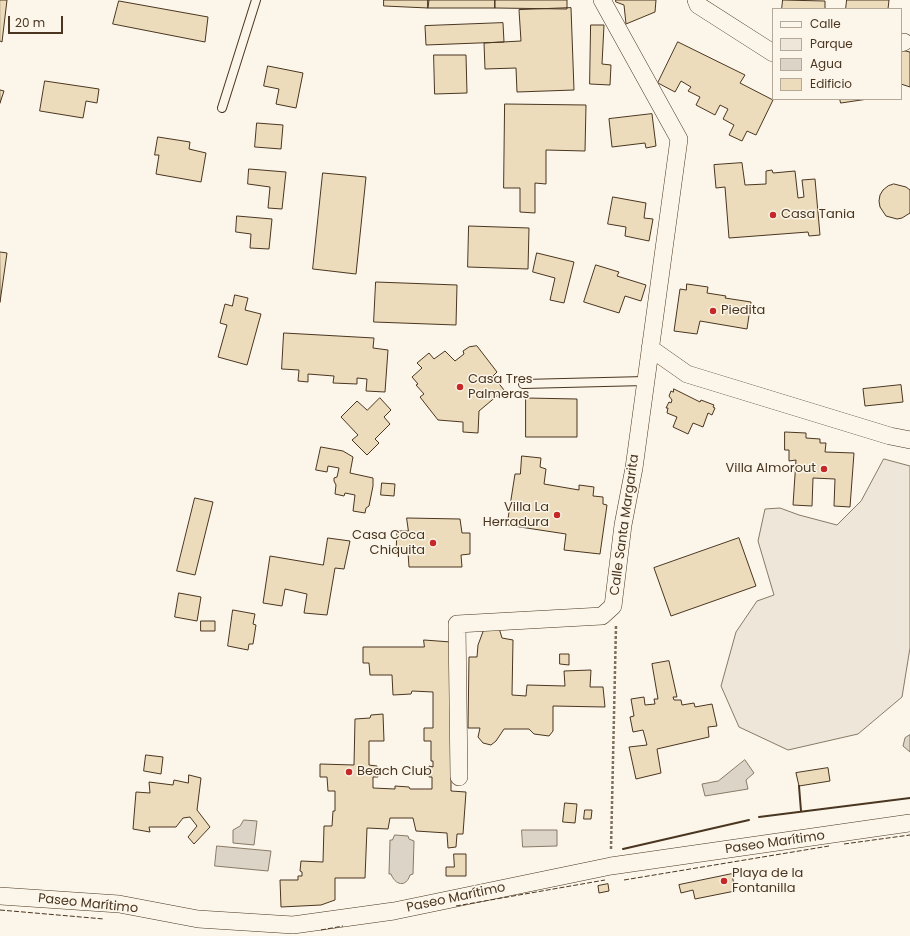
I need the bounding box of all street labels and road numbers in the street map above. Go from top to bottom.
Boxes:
street label: Calle Santa Margarita [607,453,643,597]
street label: Paseo Marítimo [724,828,826,858]
street label: Paseo Marítimo [405,880,507,916]
street label: Paseo Marítimo [37,891,139,917]

